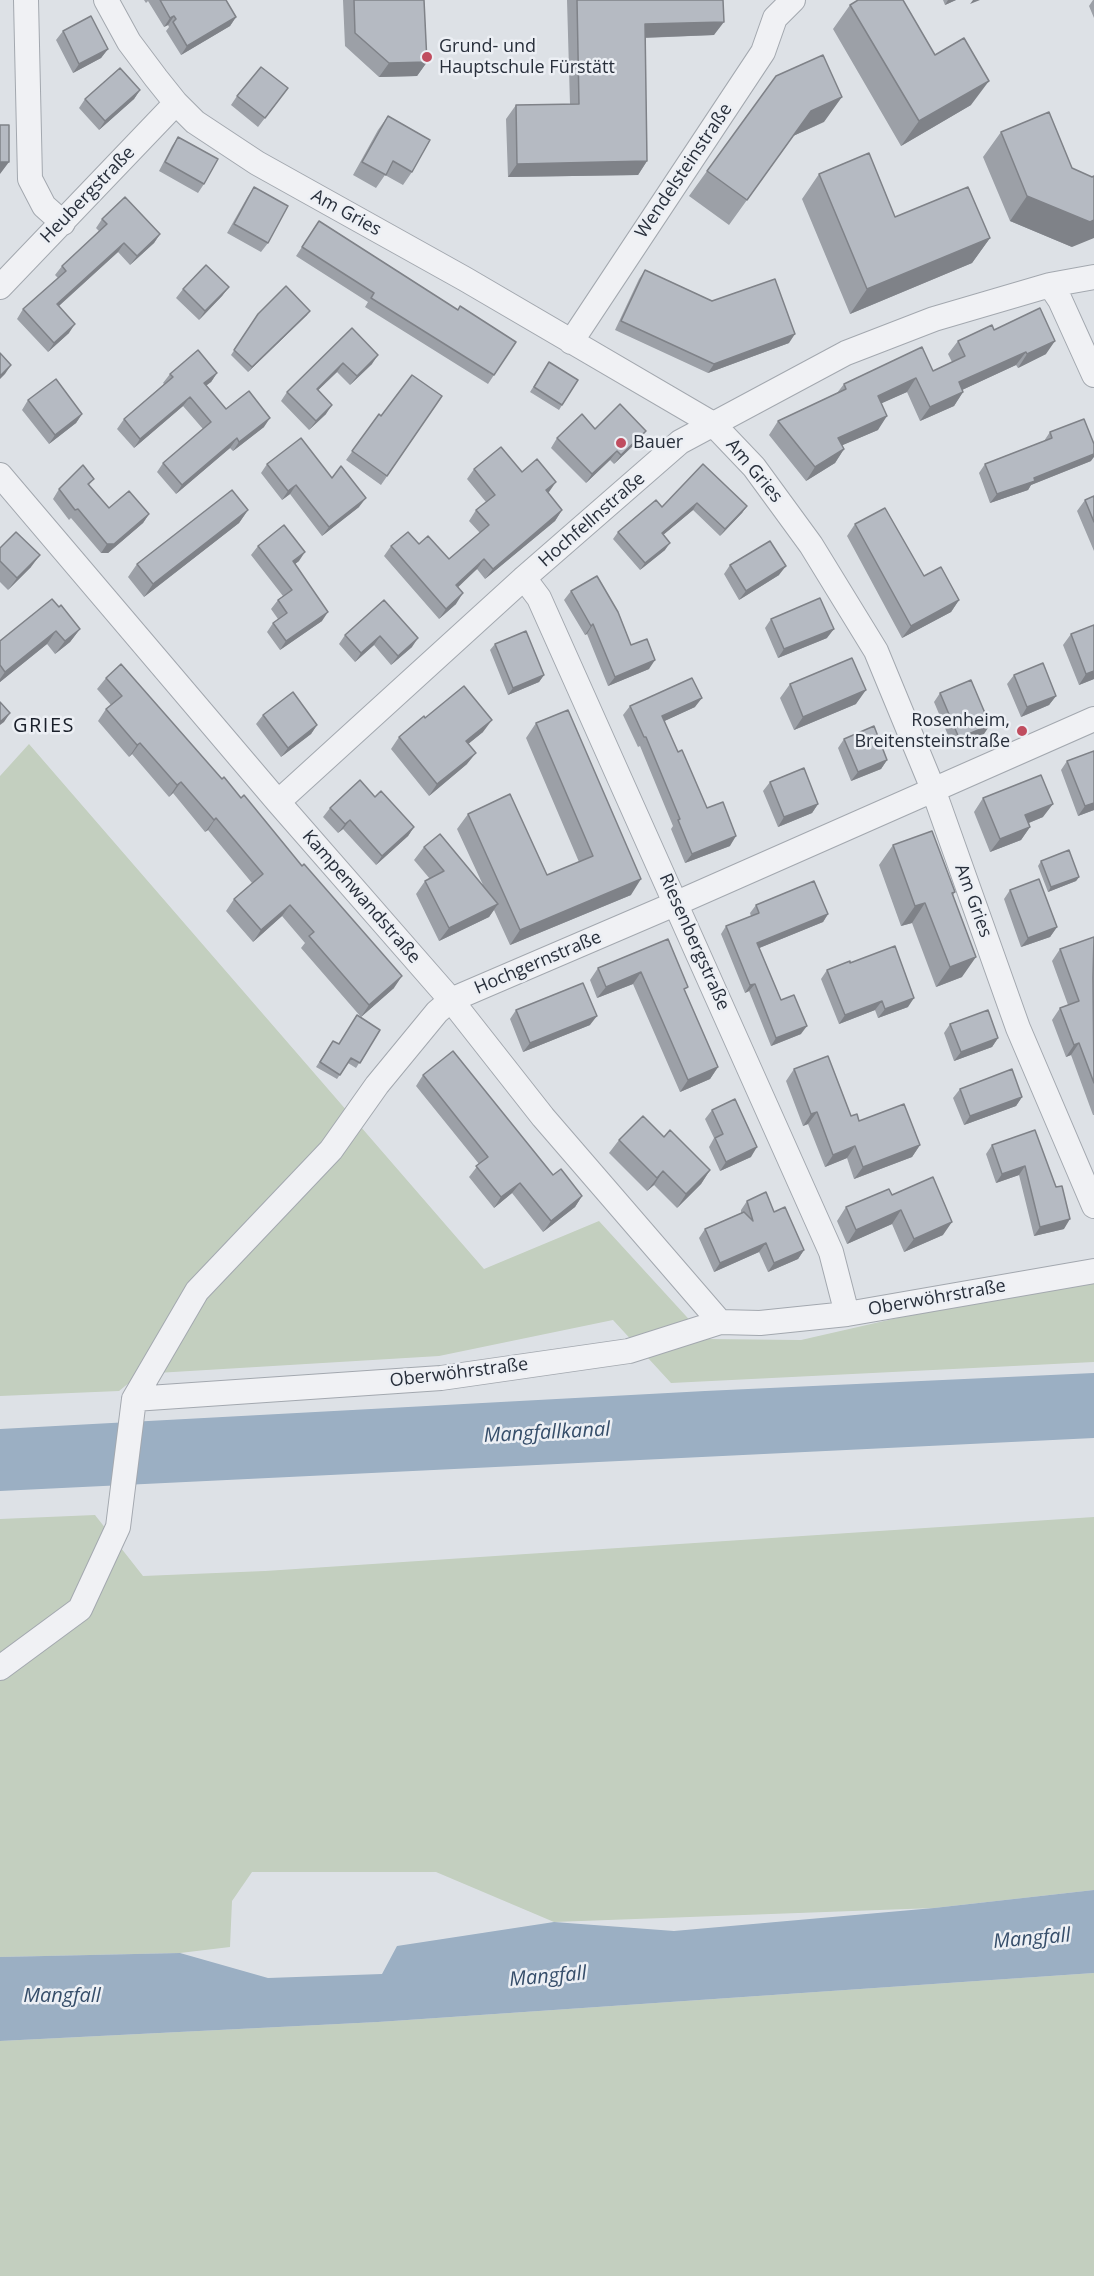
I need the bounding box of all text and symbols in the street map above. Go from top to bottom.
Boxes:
place label: Grund- und Hauptschule Fürstätt [439,36,615,78]
marker: Grund- und Hauptschule Fürstätt [420,50,434,64]
street label: Wendelsteinstraße [631,100,737,242]
street label: Heubergstraße [36,142,140,248]
street label: Am Gries [307,185,385,241]
place label: Bauer [633,432,683,454]
street label: Am Gries [721,435,787,507]
marker: Bauer [614,436,628,450]
street label: Hochfellnstraße [534,468,650,572]
place label: Rosenheim, Breitensteinstraße [854,710,1010,752]
district label: GRIES [13,714,75,738]
marker: Rosenheim, Breitensteinstraße [1015,724,1029,738]
street label: Kampenwandstraße [297,826,425,968]
street label: Am Gries [950,861,996,941]
street label: Riesenbergstraße [654,870,734,1014]
street label: Hochgernstraße [471,927,605,999]
street label: Oberwöhrstraße [867,1275,1007,1321]
street label: Oberwöhrstraße [389,1354,529,1392]
water label: Mangfallkanal [483,1418,611,1448]
water label: Mangfall [992,1924,1072,1954]
water label: Mangfall [508,1962,588,1992]
water label: Mangfall [23,1984,101,2008]

